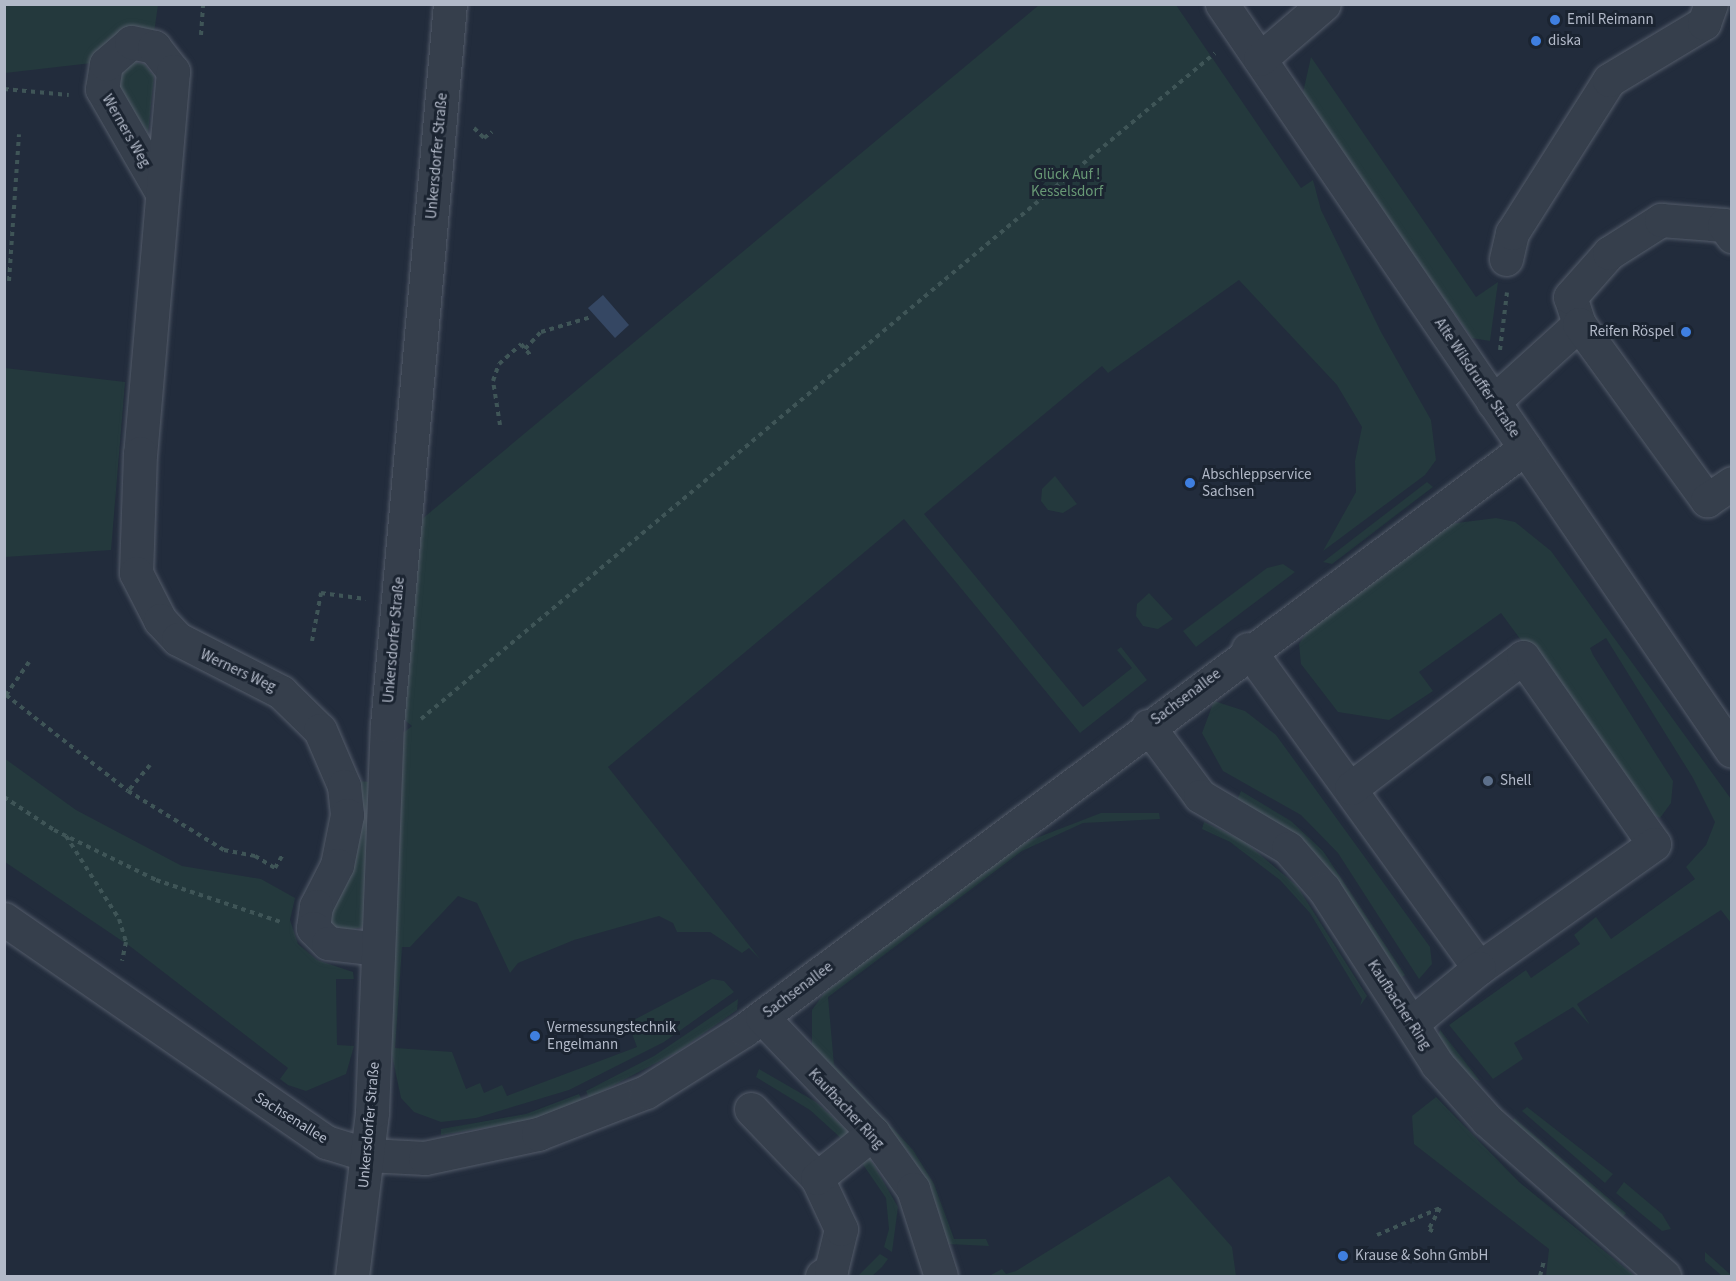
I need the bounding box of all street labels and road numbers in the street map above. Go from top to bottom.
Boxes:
street label: Werners Weg [98,91,154,171]
street label: Unkersdorfer Straße [423,92,451,220]
street label: Alte Wilsdruffer Straße [1430,315,1524,441]
street label: Unkersdorfer Straße [380,576,408,704]
street label: Werners Weg [197,646,279,696]
street label: Sachsenallee [1148,665,1224,729]
street label: Kaufbacher Ring [1363,957,1435,1053]
street label: Sachsenallee [760,958,836,1022]
street label: Unkersdorfer Straße [355,1061,383,1189]
street label: Kaufbacher Ring [804,1065,888,1153]
street label: Sachsenallee [251,1088,331,1148]

